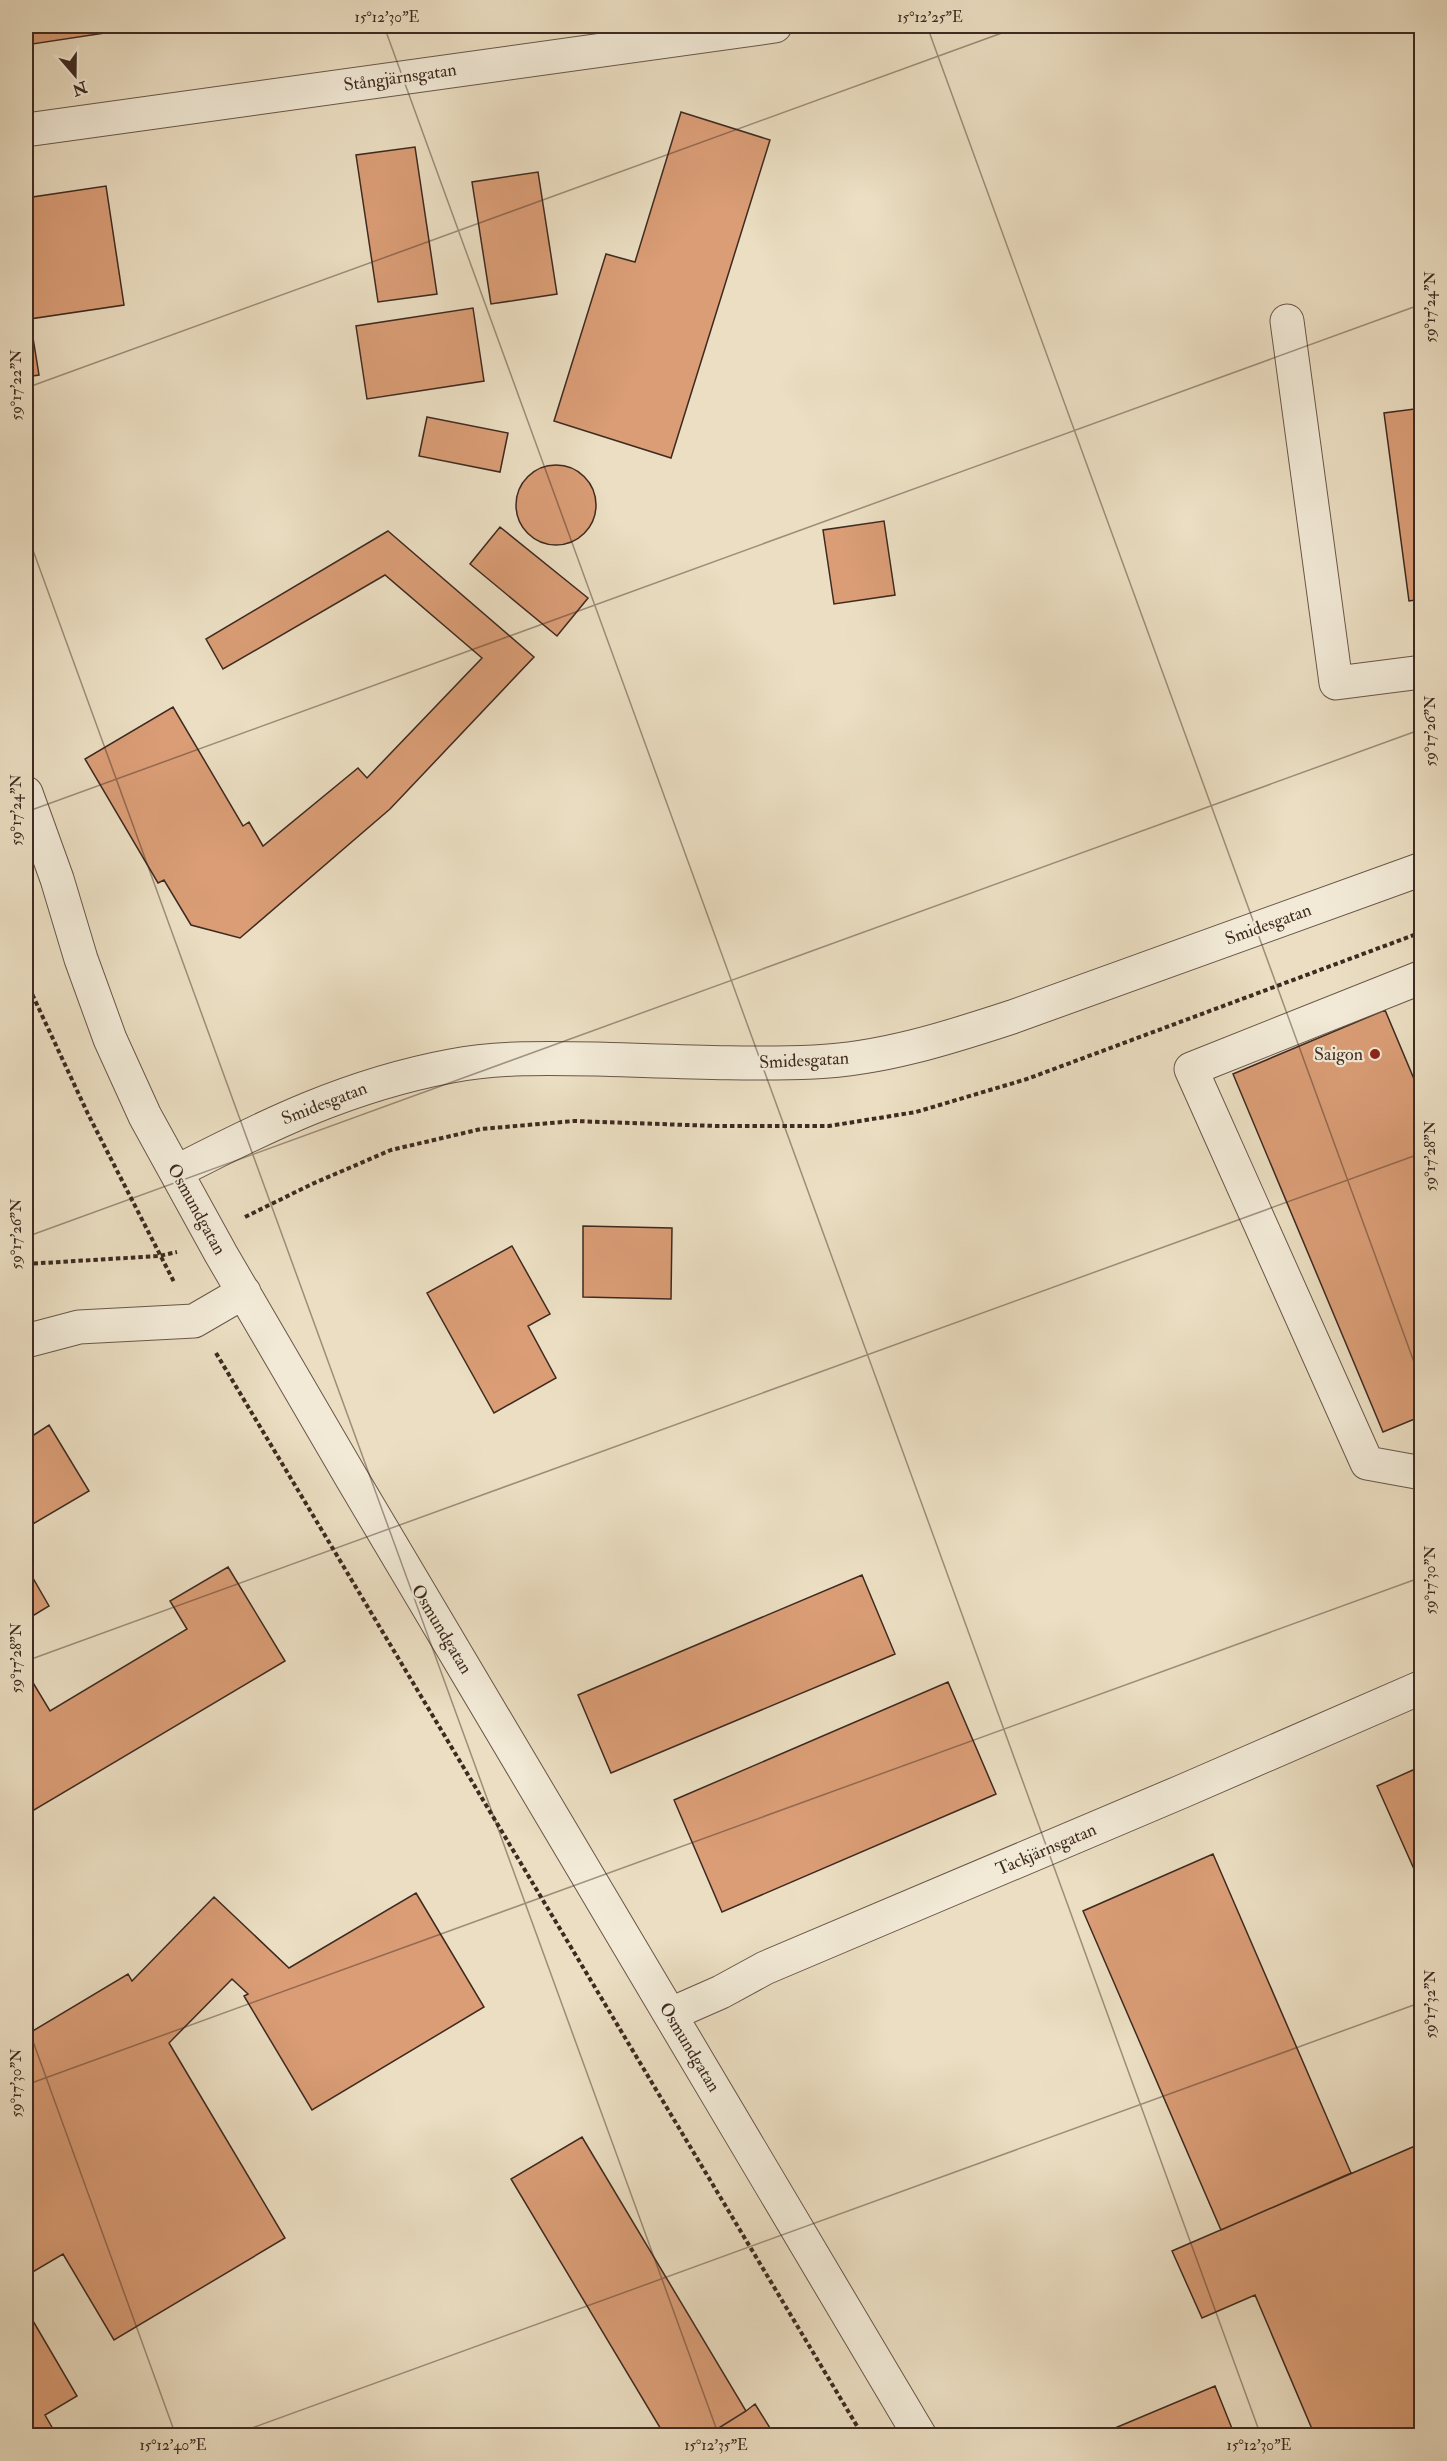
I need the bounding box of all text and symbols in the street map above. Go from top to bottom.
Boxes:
text: 15°12'30"E [355,8,420,27]
text: 15°12'25"E [897,8,963,27]
north arrow [45,45,105,105]
street label: Stångjärnsgatan [342,58,458,97]
text: N [69,76,91,100]
text: 59°17'24"N [1421,271,1440,343]
text: 59°17'22"N [7,349,26,420]
text: 59°17'26"N [1421,695,1440,766]
text: 59°17'24"N [7,774,26,846]
street label: Smidesgatan [1222,898,1314,951]
place label: Saigon [1314,1043,1363,1066]
street label: Smidesgatan [758,1047,850,1074]
marker: Saigon [1368,1047,1382,1061]
street label: Smidesgatan [278,1077,370,1130]
text: 59°17'28"N [1421,1120,1440,1191]
street label: Osmundgatan [162,1160,231,1259]
text: 59°17'26"N [7,1198,26,1269]
text: 59°17'30"N [1421,1545,1440,1615]
street label: Osmundgatan [406,1580,477,1678]
text: 59°17'28"N [7,1622,26,1693]
street label: Tackjärnsgatan [992,1818,1100,1881]
text: 59°17'32"N [1421,1969,1440,2039]
street label: Osmundgatan [654,1998,725,2096]
text: 59°17'30"N [7,2048,26,2118]
text: 15°12'40"E [139,2436,207,2455]
text: 15°12'35"E [684,2436,748,2455]
text: 15°12'30"E [1227,2436,1292,2455]

